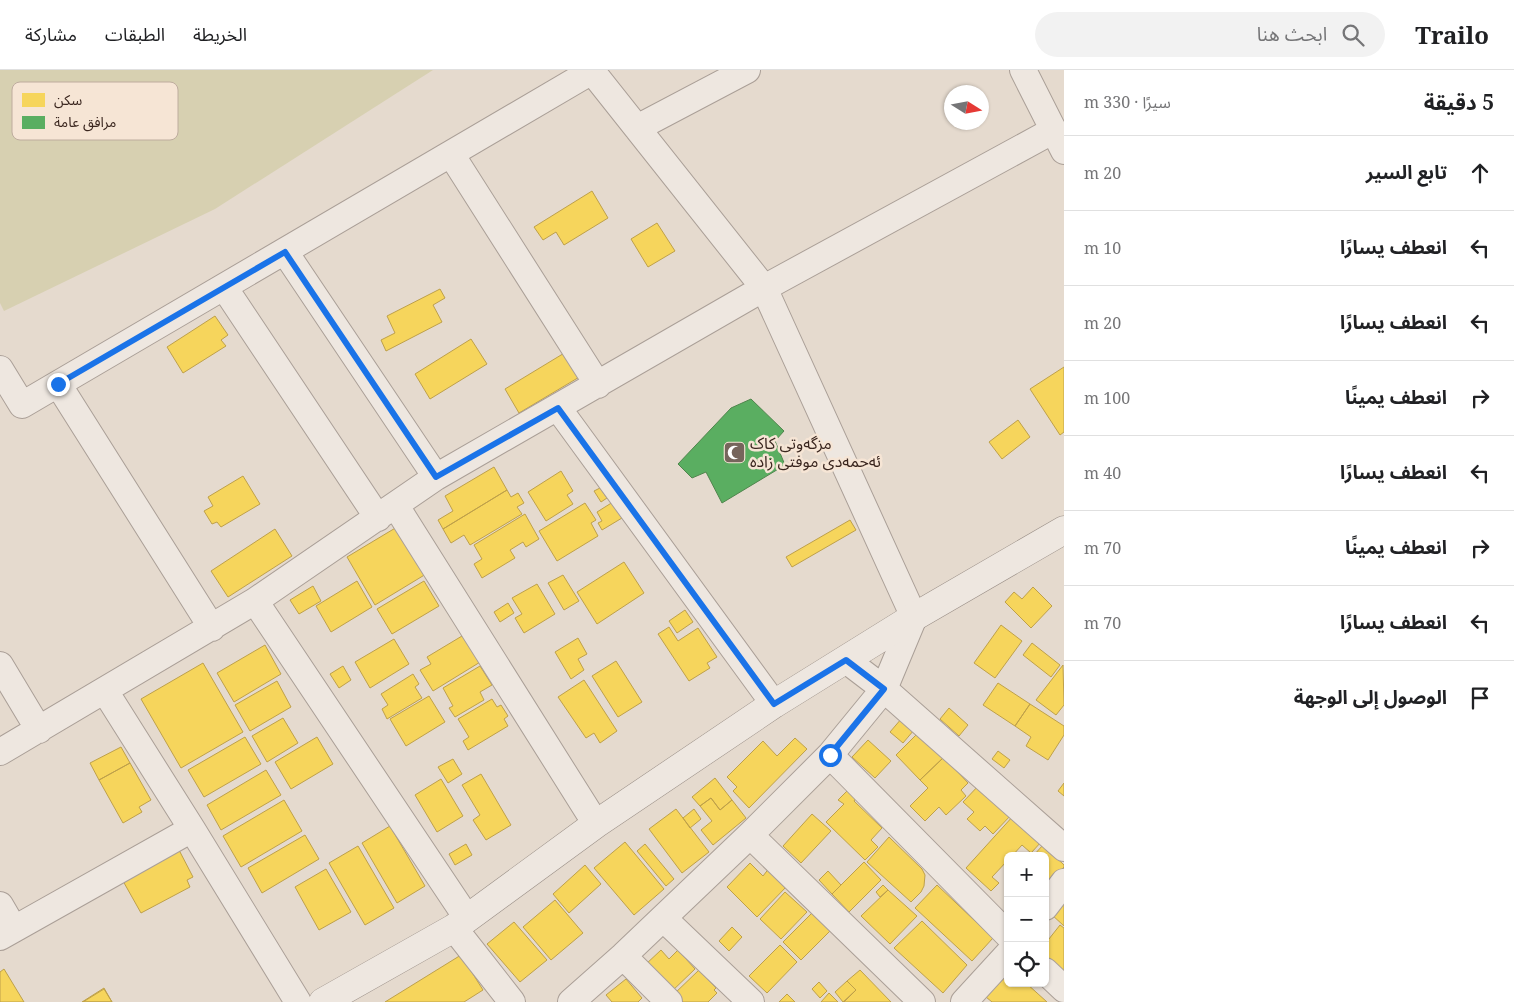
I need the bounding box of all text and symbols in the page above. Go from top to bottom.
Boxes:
search box [1035,12,1385,57]
text: Trailo [1415,18,1489,51]
text: ابحث هنا [1257,21,1327,47]
icon: search [1339,21,1367,49]
text: مشاركة [25,22,77,46]
text: الطبقات [105,22,165,46]
text: الخريطة [193,22,247,46]
legend [12,82,178,140]
north arrow [944,85,989,130]
text: 5 دقيقة [1424,88,1494,116]
text: سكن [54,90,82,109]
text: سيرًا · 330 m [1084,91,1171,113]
text: مرافق عامة [54,112,116,132]
text: تابع السير [1366,159,1447,185]
icon: ahead [1466,159,1494,187]
text: 20 m [1084,162,1121,184]
text: انعطف يسارًا [1340,234,1447,260]
icon: left [1466,234,1494,262]
text: 10 m [1084,237,1121,259]
text: انعطف يسارًا [1340,309,1447,335]
icon: left [1466,309,1494,337]
text: 20 m [1084,312,1121,334]
route end [47,373,70,396]
text: انعطف يمينًا [1345,384,1447,410]
icon: right [1466,384,1494,412]
text: 100 m [1084,387,1130,409]
place label: مزگەوتی کاک ئەحمەدی موفتی زادە [750,432,881,472]
mosque icon: مزگەوتی کاک ئەحمەدی موفتی زادە [722,440,746,464]
text: انعطف يسارًا [1340,459,1447,485]
icon: left [1466,459,1494,487]
text: 40 m [1084,462,1121,484]
text: انعطف يمينًا [1345,534,1447,560]
icon: right [1466,534,1494,562]
text: 70 m [1084,537,1121,559]
text: انعطف يسارًا [1340,609,1447,635]
icon: left [1466,609,1494,637]
text: 70 m [1084,612,1121,634]
text: الوصول إلى الوجهة [1294,684,1447,710]
icon: arrive [1466,684,1494,712]
route start [819,744,842,767]
map controls [1004,852,1049,987]
button: + [1004,852,1049,897]
button: − [1004,897,1049,942]
button: locate [1004,942,1049,987]

